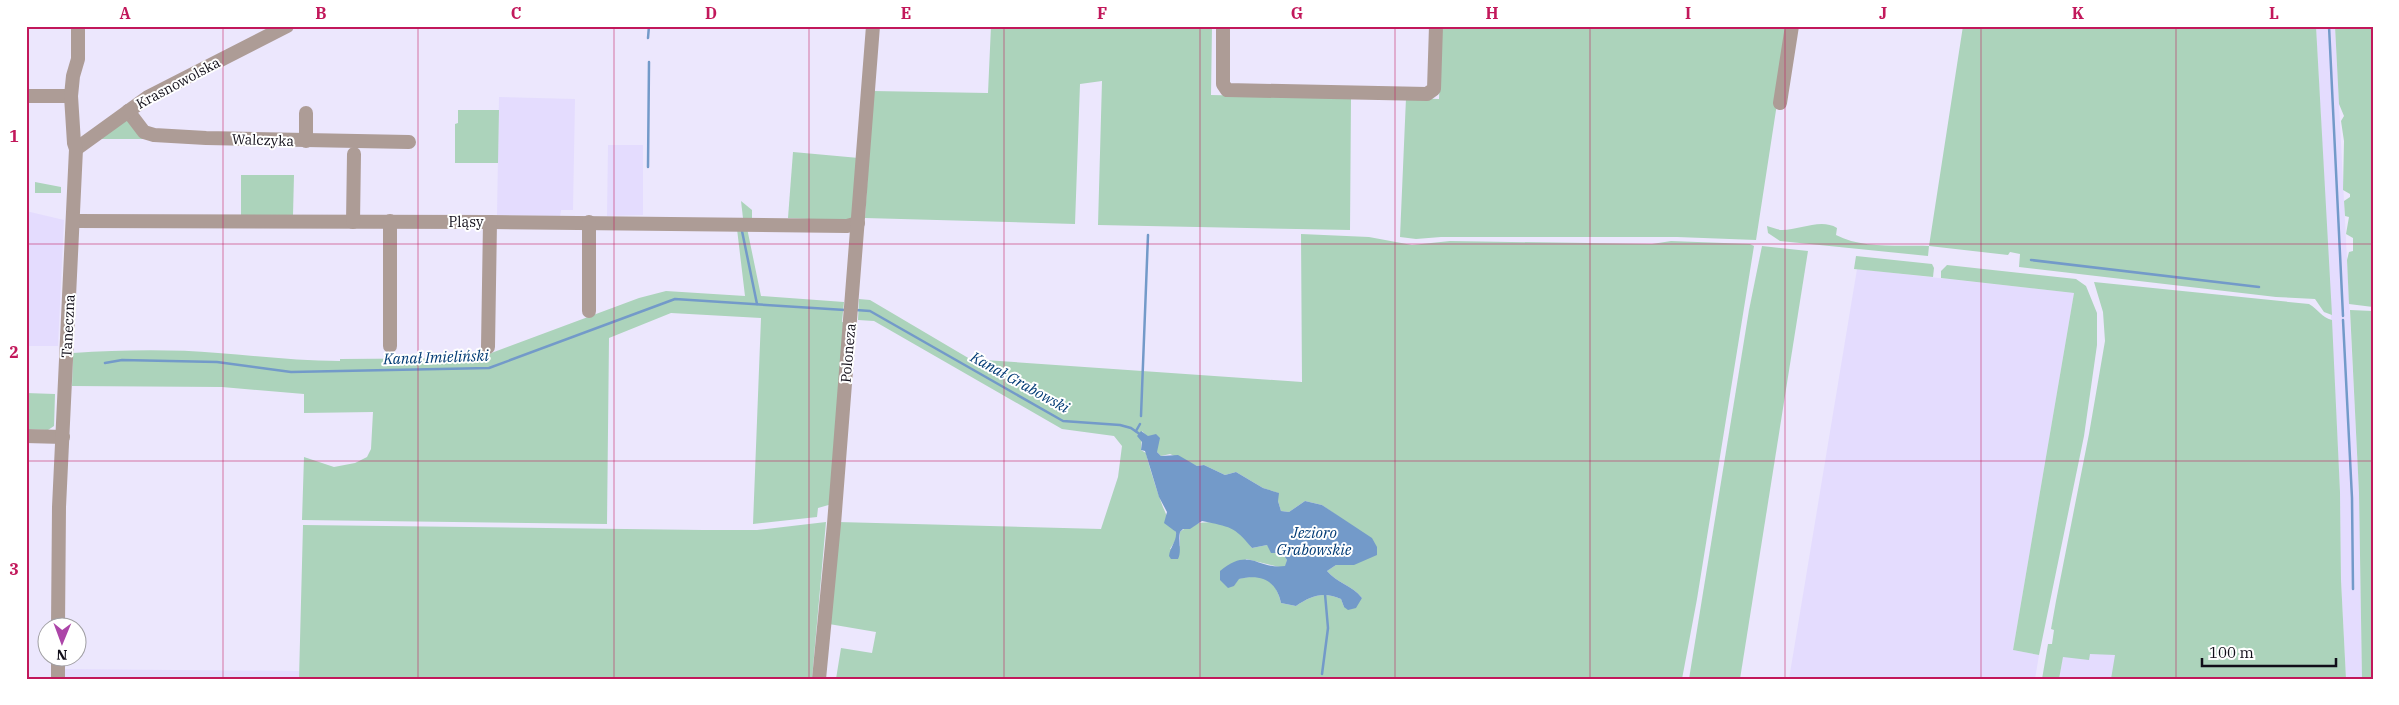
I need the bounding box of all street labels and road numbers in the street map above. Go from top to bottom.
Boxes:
street label: Krasnowolska [133,53,223,113]
street label: Walczyka [232,130,295,150]
street label: Pląsy [449,213,484,231]
street label: Taneczna [57,293,79,358]
street label: Poloneza [836,322,860,383]

